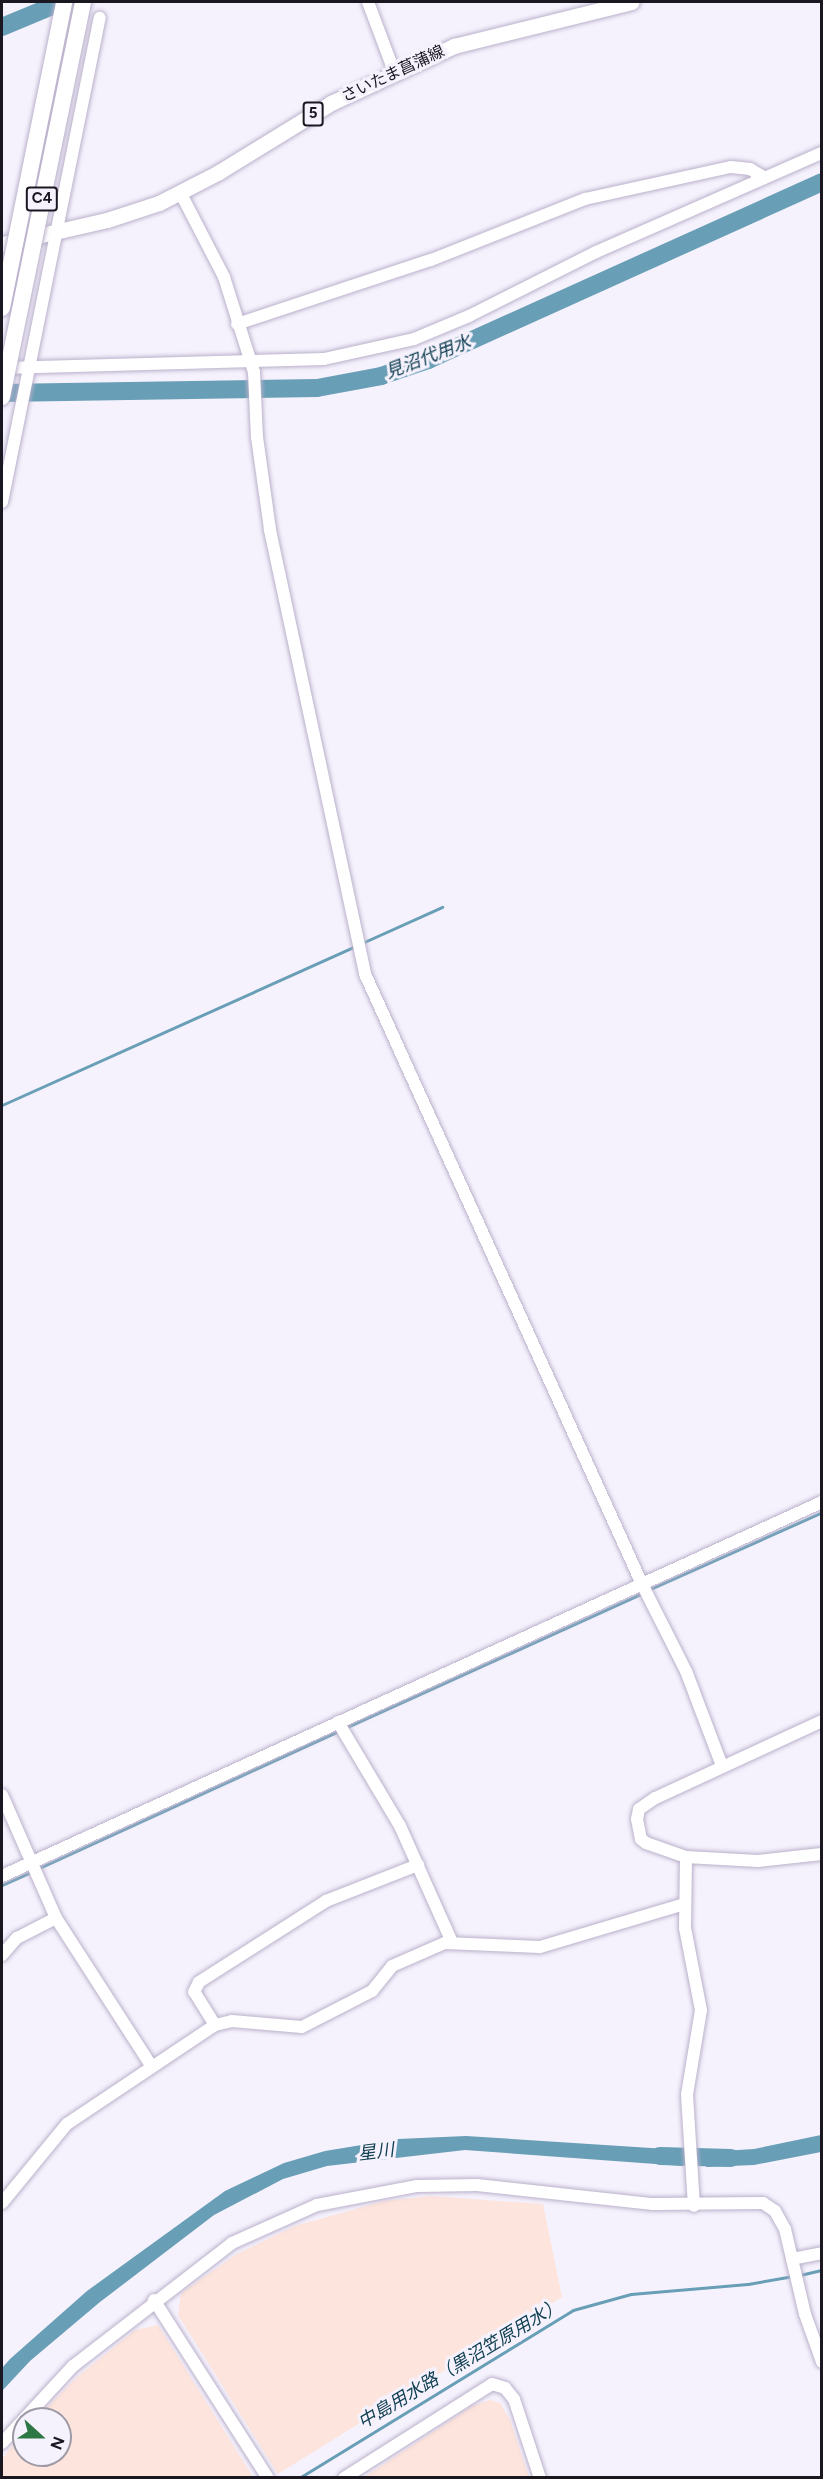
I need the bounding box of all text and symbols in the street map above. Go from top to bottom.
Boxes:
street label: さいたま菖蒲線 [338,42,448,106]
road number: 5 [302,102,324,126]
road number: C4 [26,187,58,211]
water label: 見沼代用水 [382,331,474,383]
water label: 星川 [357,2139,395,2165]
water label: 中島用水路（黒沼笠原用水） [354,2294,566,2434]
north arrow [12,2407,72,2467]
text: N [46,2434,68,2452]

